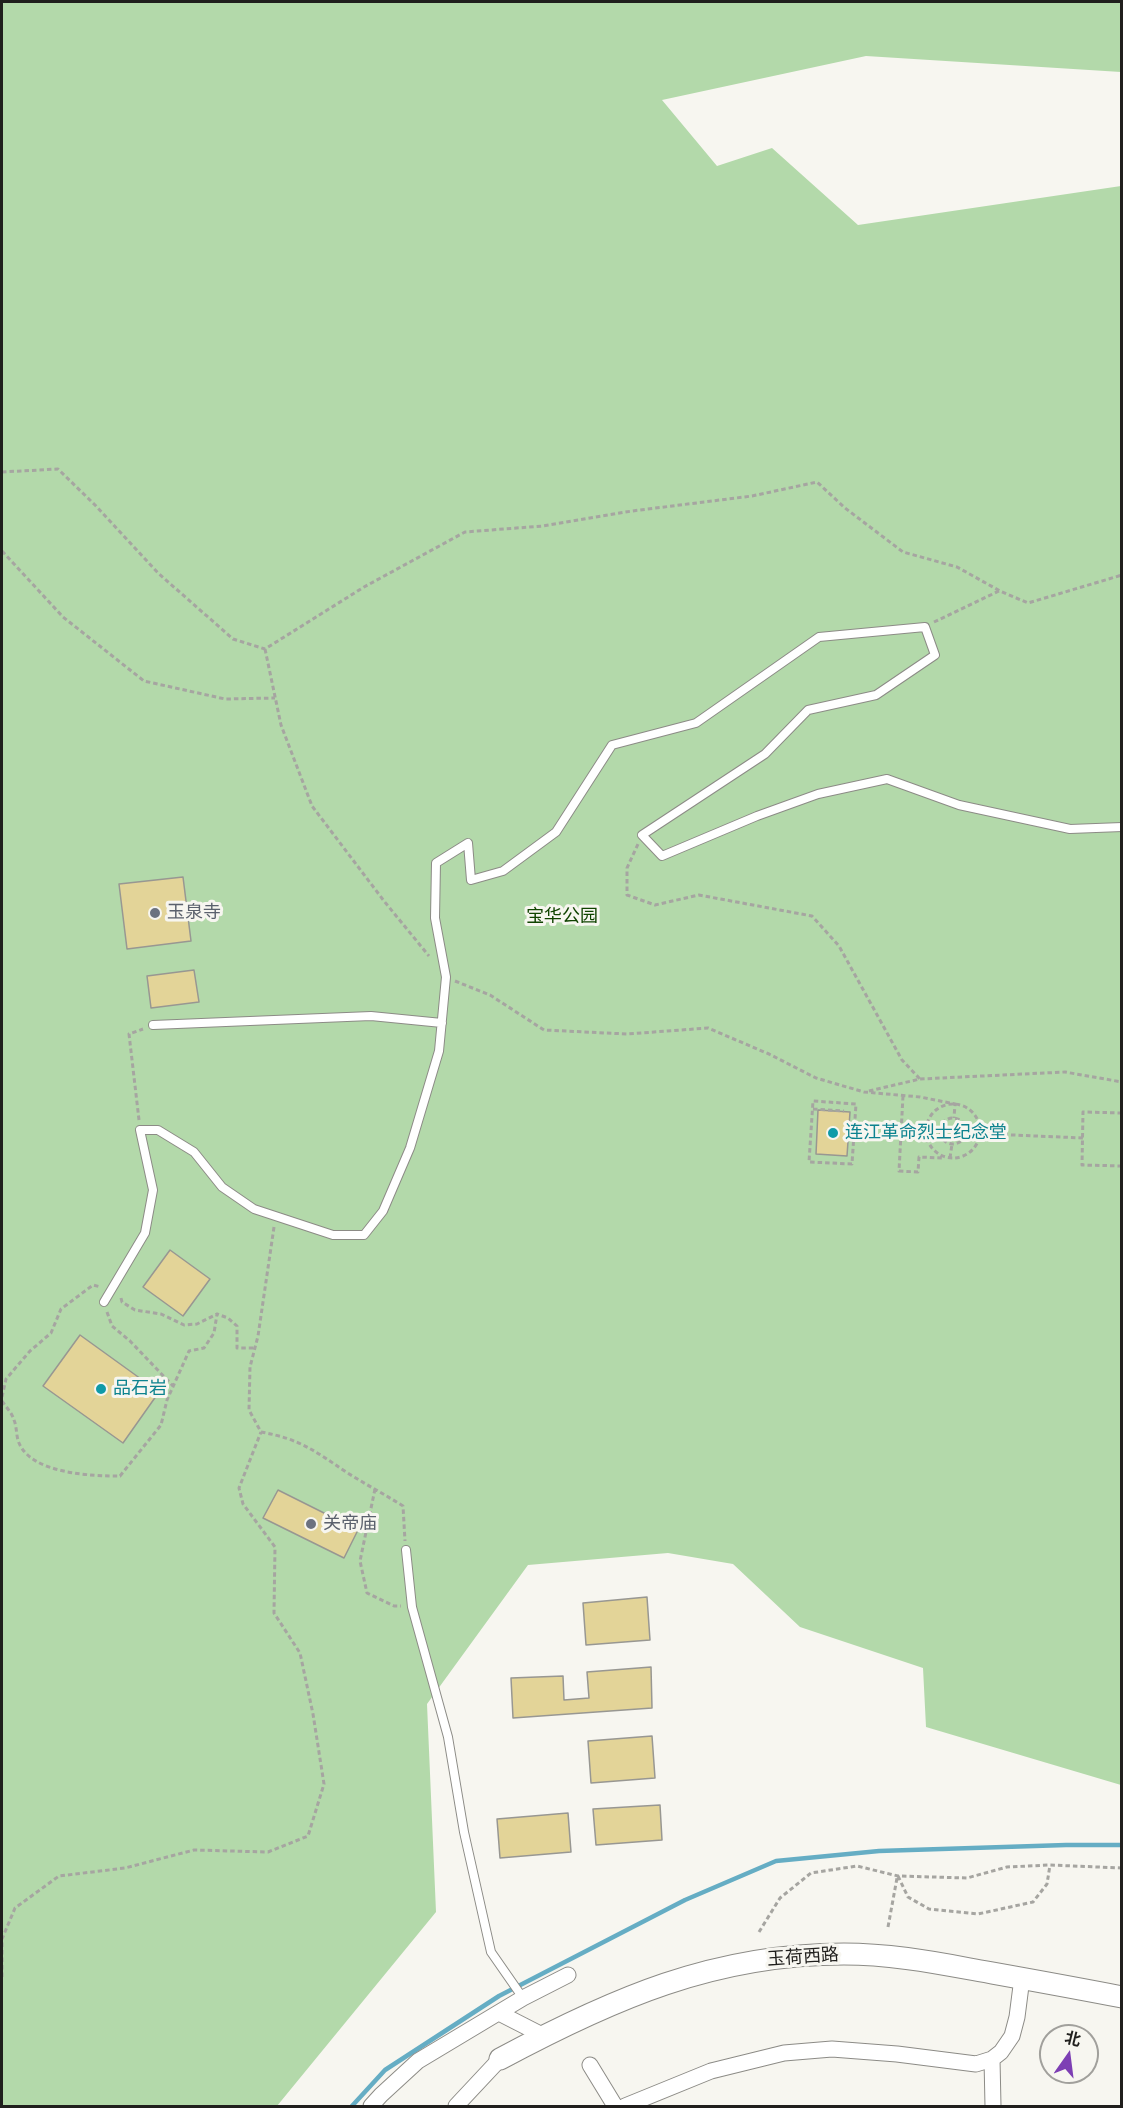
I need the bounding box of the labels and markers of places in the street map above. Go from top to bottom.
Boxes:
place label: 玉泉寺 [167,902,221,924]
marker: 玉泉寺 [148,906,162,920]
place label: 连江革命烈士纪念堂 [845,1122,1007,1144]
marker: 连江革命烈士纪念堂 [826,1126,840,1140]
place label: 品石岩 [113,1378,167,1400]
marker: 品石岩 [94,1382,108,1396]
place label: 关帝庙 [323,1513,377,1535]
marker: 关帝庙 [304,1517,318,1531]

